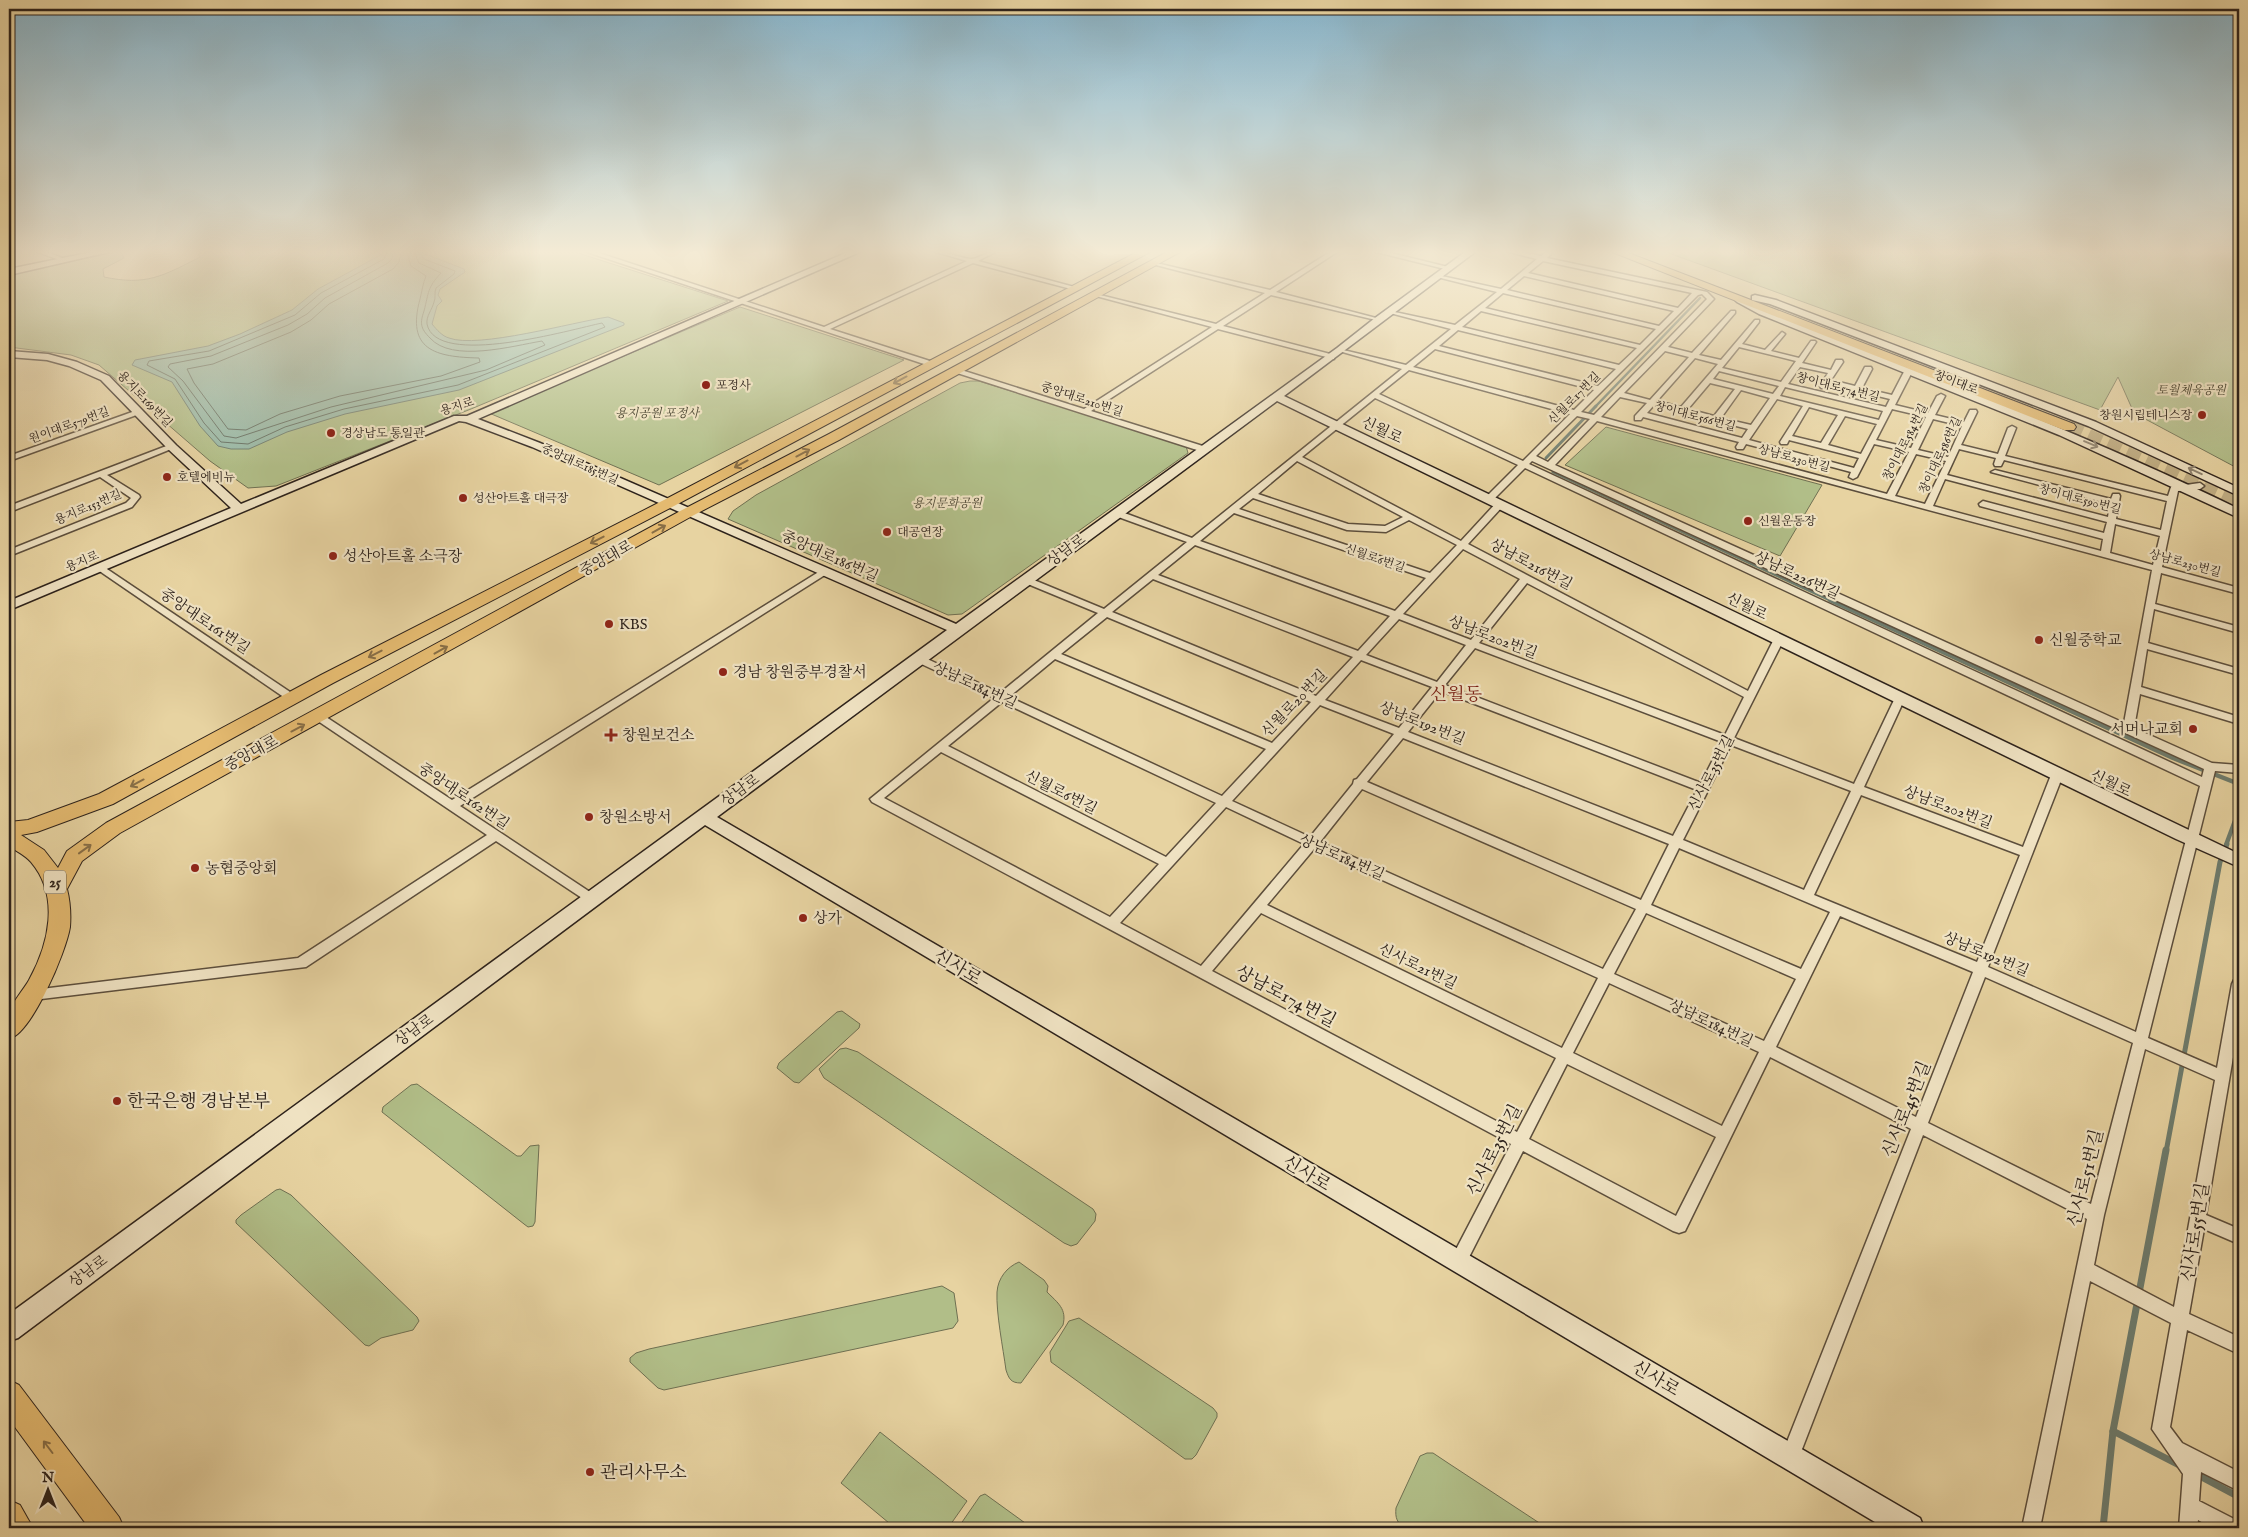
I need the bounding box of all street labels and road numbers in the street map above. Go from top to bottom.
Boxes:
street label: 창이대로 [1931,367,1981,398]
street label: 용지로169번길 [114,368,175,431]
street label: 신월로17번길 [1545,369,1604,428]
street label: 창이대로574번길 [1795,370,1881,405]
street label: 중앙대로210번길 [1039,379,1125,420]
street label: 용지로 [438,394,476,419]
street label: 창이대로566번길 [1652,398,1737,435]
street label: 창이대로584번길 [1880,401,1931,483]
street label: 원이대로579번길 [27,404,112,447]
street label: 신월로 [1358,413,1406,448]
street label: 창이대로586번길 [1916,414,1965,496]
street label: 중앙대로185번길 [539,441,621,488]
street label: 상남로230번길 [1756,442,1832,475]
street label: 창이대로590번길 [2037,481,2123,518]
street label: 용지로153번길 [52,487,124,528]
street label: 중앙대로186번길 [778,526,882,586]
street label: 상남로 [1043,530,1090,571]
street label: 상남로216번길 [1486,535,1576,594]
street label: 중앙대로 [576,536,637,581]
street label: 신월로6번길 [1343,541,1407,576]
street label: 상남로226번길 [1751,547,1843,604]
street label: 상남로230번길 [2147,547,2223,580]
street label: 용지로 [63,548,102,575]
street label: 중앙대로161번길 [156,584,253,658]
street label: 신월로 [1723,588,1771,625]
street label: 상남로202번길 [1446,612,1540,663]
street label: 상남로184번길 [929,658,1020,713]
street label: 신월로20번길 [1257,666,1331,741]
street label: 상남로192번길 [1376,697,1468,749]
street label: 중앙대로 [221,731,282,775]
street label: 신사로35번길 [1684,732,1739,815]
street label: 중앙대로162번길 [415,759,513,834]
street label: 신월로 [2087,765,2135,802]
street label: 신월로6번길 [1021,766,1100,819]
street label: 상남로 [717,770,764,811]
street label: 상남로202번길 [1901,782,1995,833]
street label: 상남로184번길 [1296,830,1387,885]
road number: 25 [44,870,66,894]
street label: 상남로192번길 [1940,928,2032,981]
street label: 신사로21번길 [1375,939,1460,994]
street label: 신사로 [929,945,986,992]
street label: 상남로174번길 [1231,961,1340,1033]
street label: 상남로184번길 [1665,996,1756,1051]
street label: 상남로 [391,1010,438,1051]
street label: 신사로45번길 [1878,1058,1937,1161]
street label: 신사로35번길 [1462,1101,1528,1201]
street label: 신사로51번길 [2063,1127,2110,1230]
street label: 신사로 [1278,1151,1335,1198]
street label: 신사로55번길 [2177,1181,2216,1283]
street label: 상남로 [65,1251,112,1292]
street label: 신사로 [1627,1356,1684,1403]

